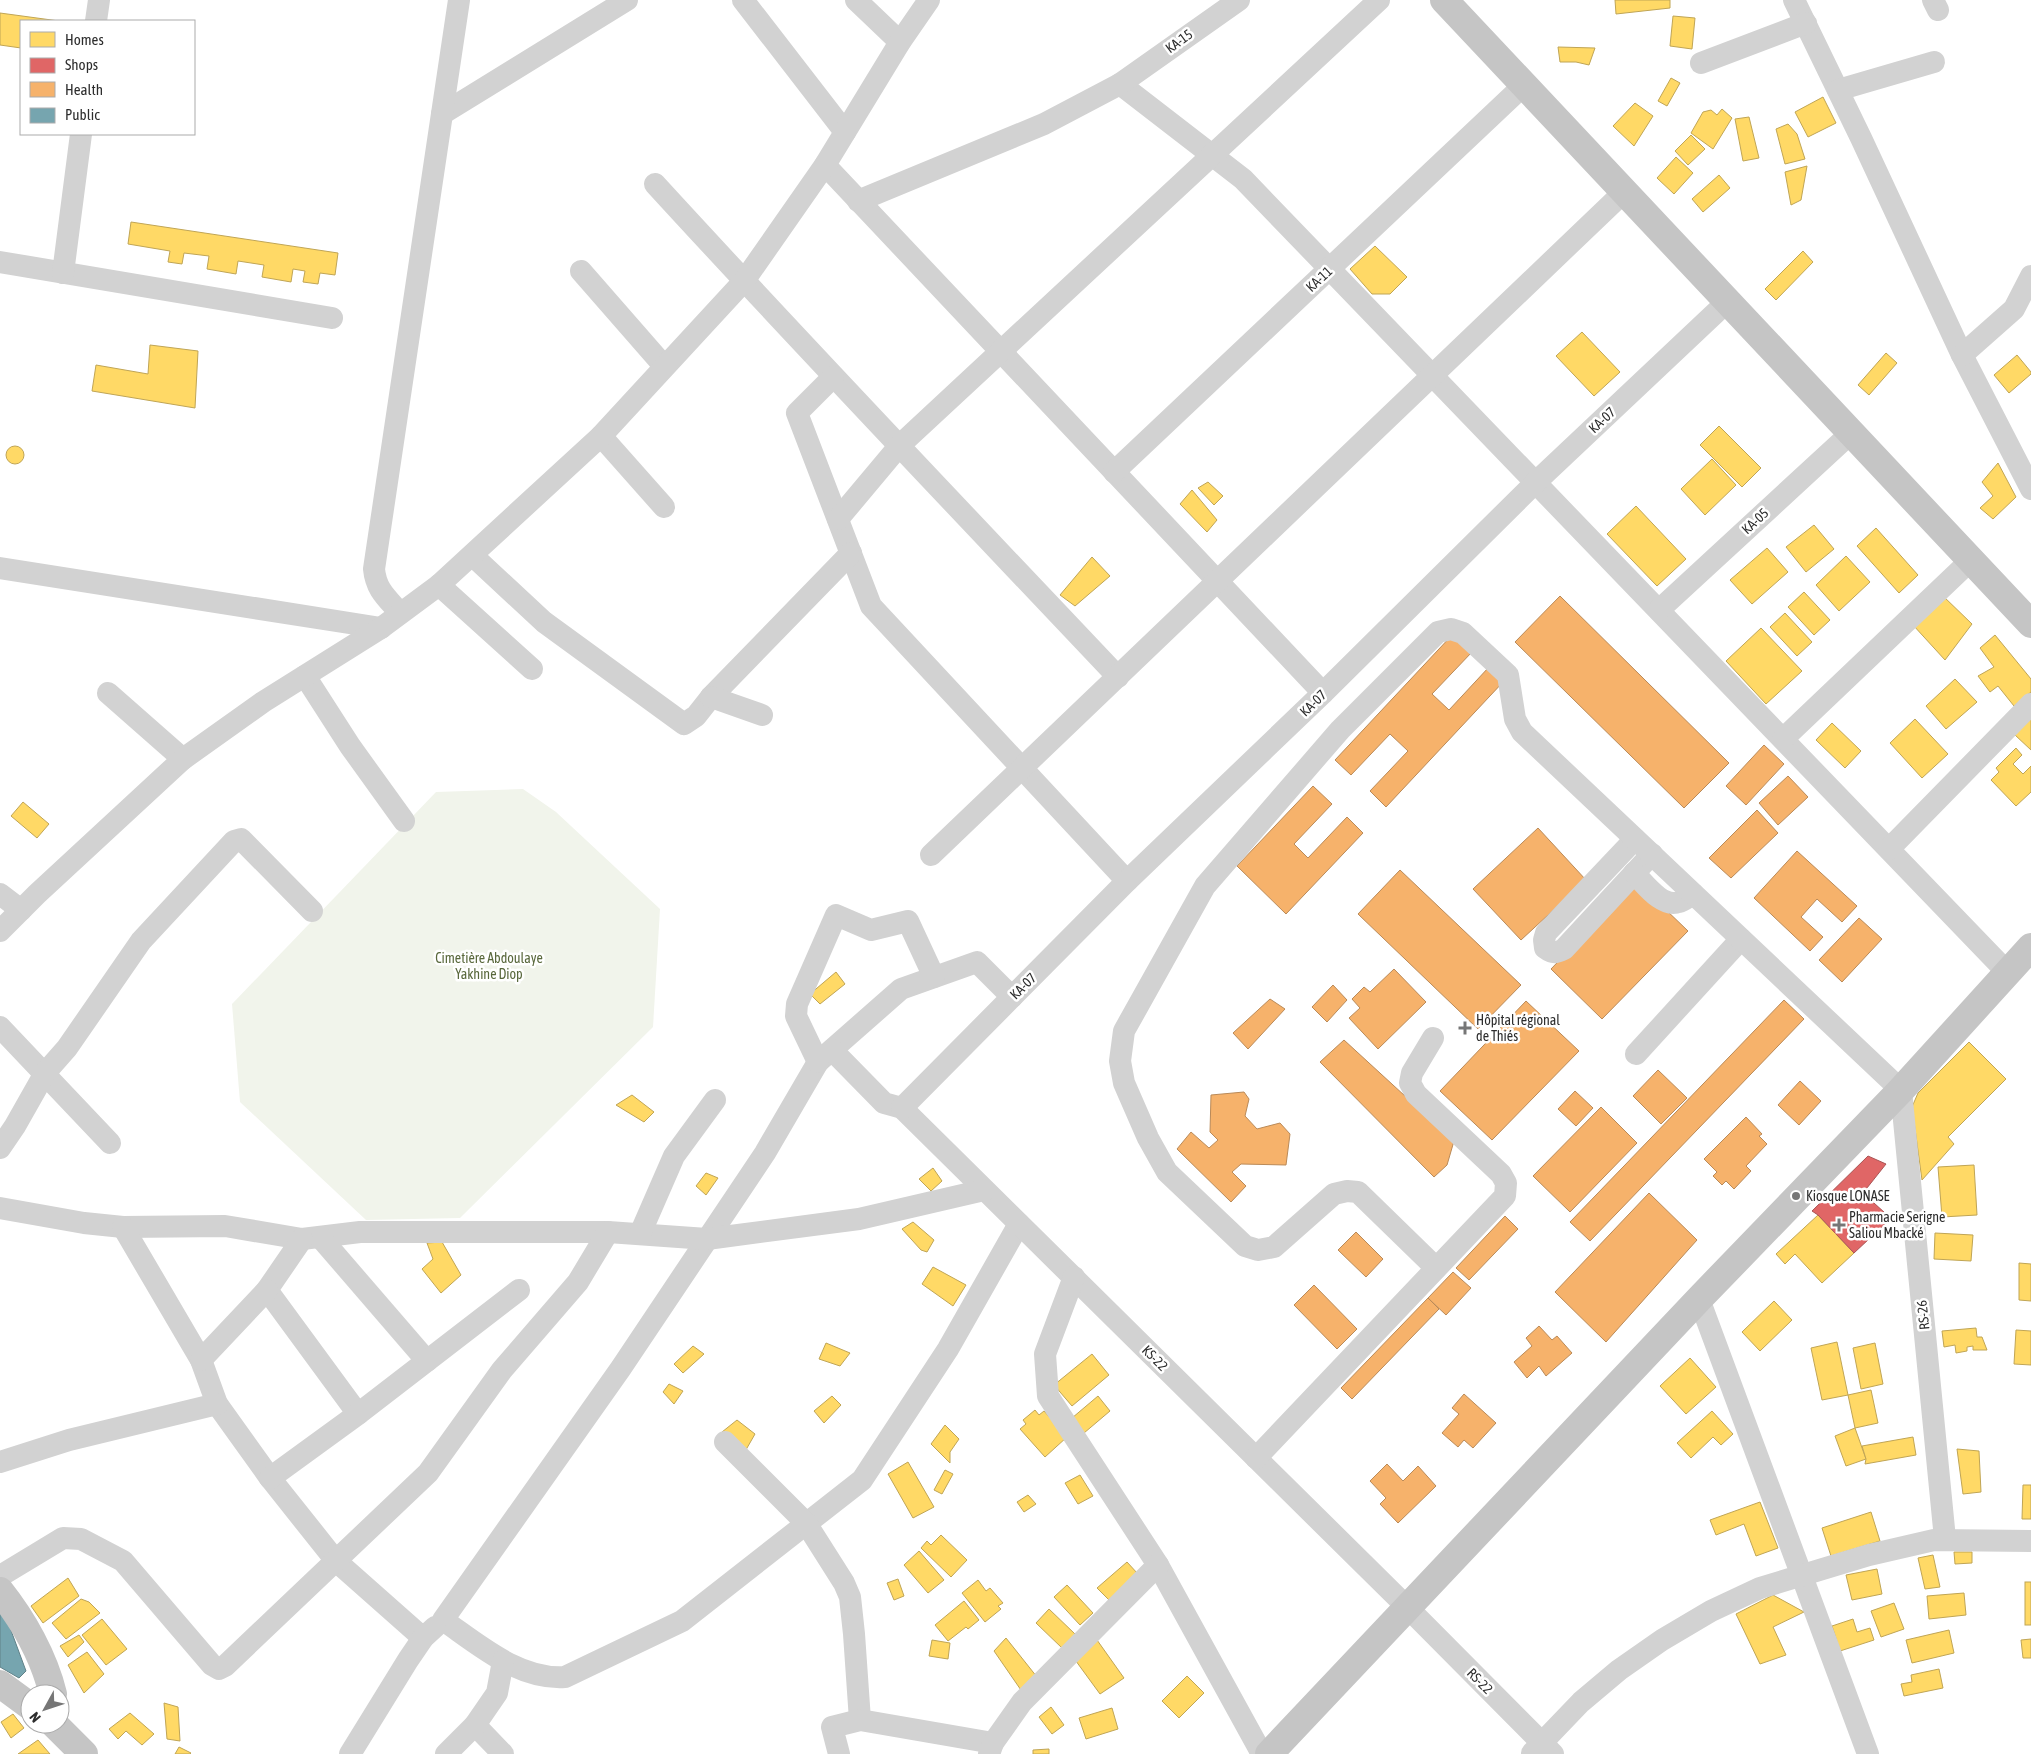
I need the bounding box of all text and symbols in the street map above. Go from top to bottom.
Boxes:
legend [20,20,195,135]
street label: KA-15 [1162,26,1196,56]
text: Homes [65,31,104,48]
text: Shops [65,56,98,73]
text: Health [65,81,103,98]
text: Public [65,106,100,123]
street label: KA-11 [1303,263,1335,295]
street label: KA-07 [1585,404,1619,436]
street label: KA-05 [1738,505,1772,537]
street label: KA-07 [1297,687,1329,719]
park label: Cimetière Abdoulaye Yakhine Diop [435,950,543,982]
street label: KA-07 [1007,970,1039,1002]
place label: Hôpital régional de Thiés [1476,1012,1560,1044]
marker: Hôpital régional de Thiés [1458,1021,1472,1035]
place label: Kiosque LONASE [1806,1188,1890,1204]
marker: Kiosque LONASE [1790,1190,1802,1202]
place label: Pharmacie Serigne Saliou Mbacké [1849,1209,1945,1241]
marker: Pharmacie Serigne Saliou Mbacké [1833,1219,1845,1231]
street label: RS-26 [1913,1299,1933,1331]
street label: KS-22 [1139,1342,1171,1374]
street label: RS-22 [1464,1665,1496,1697]
north arrow [20,1684,70,1734]
text: N [26,1709,44,1726]

